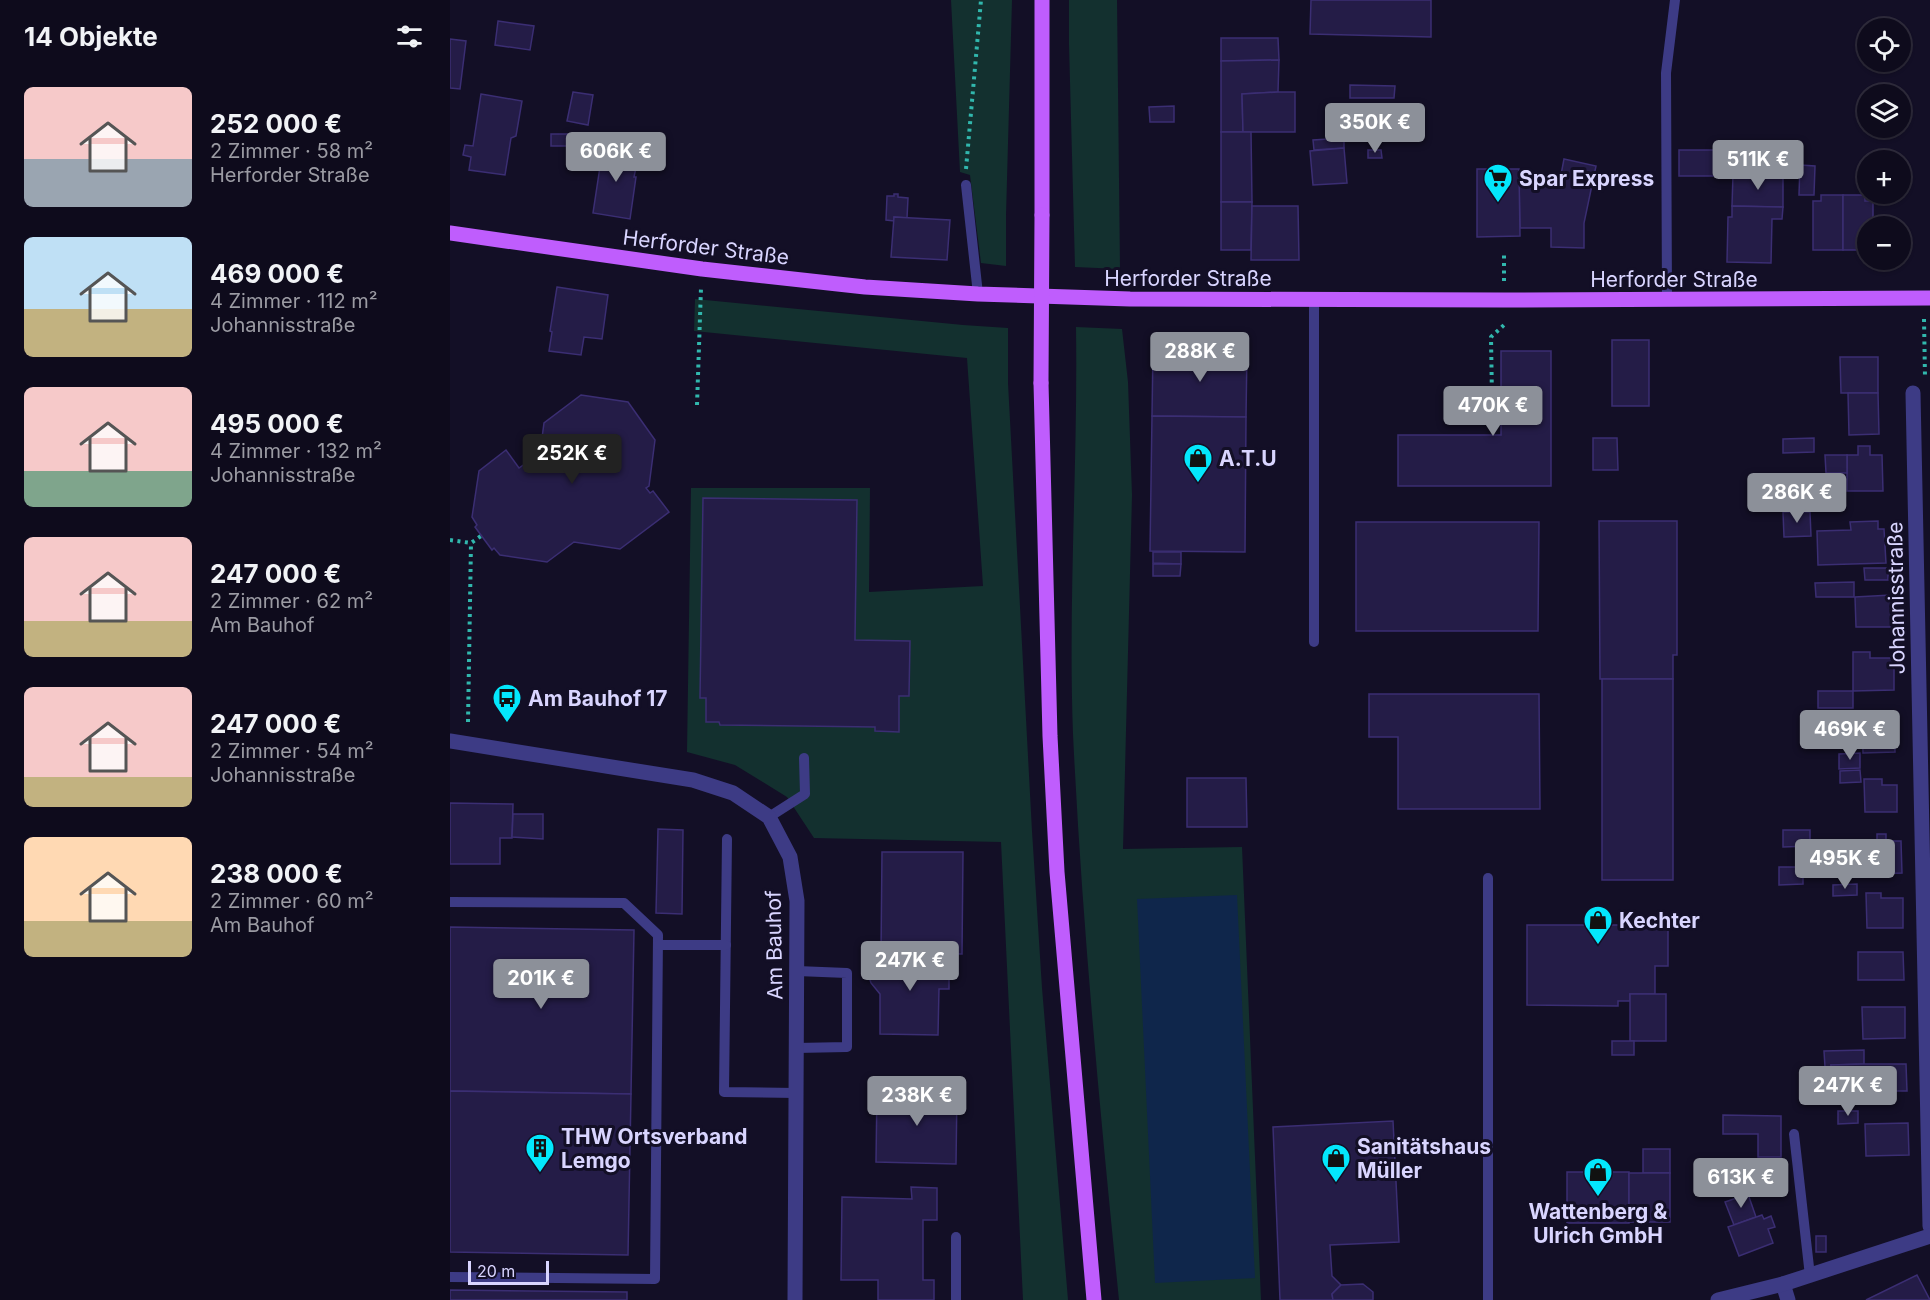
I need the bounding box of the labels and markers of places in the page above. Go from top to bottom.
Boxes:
pin: 350K € [1326,103,1424,154]
pin: 606K € [567,132,665,183]
pin: 511K € [1709,140,1807,191]
supermarket icon: Spar Express [1482,162,1514,204]
place label: Spar Express [1519,166,1654,191]
pin: 288K € [1151,332,1249,383]
pin: 470K € [1444,386,1542,437]
pin: 252K € [523,434,621,485]
shop icon: A.T.U [1182,442,1214,484]
place label: A.T.U [1219,446,1277,471]
pin: 286K € [1748,473,1846,524]
bus stop icon: Am Bauhof 17 [491,682,523,724]
place label: Am Bauhof 17 [528,686,668,711]
pin: 469K € [1801,710,1899,761]
pin: 495K € [1796,839,1894,890]
shop icon: Kechter [1582,904,1614,946]
place label: Kechter [1619,908,1700,933]
pin: 247K € [861,941,959,992]
pin: 201K € [492,959,590,1010]
pin: 247K € [1799,1066,1897,1117]
pin: 238K € [868,1076,966,1127]
place label: THW Ortsverband Lemgo [561,1124,747,1173]
building icon: THW Ortsverband Lemgo [524,1132,556,1174]
place label: Sanitätshaus Müller [1357,1134,1491,1183]
shop icon: Sanitätshaus Müller [1320,1142,1352,1184]
shop icon: Wattenberg & Ulrich GmbH [1582,1156,1614,1198]
pin: 613K € [1692,1158,1790,1209]
place label: Wattenberg & Ulrich GmbH [1529,1199,1668,1248]

